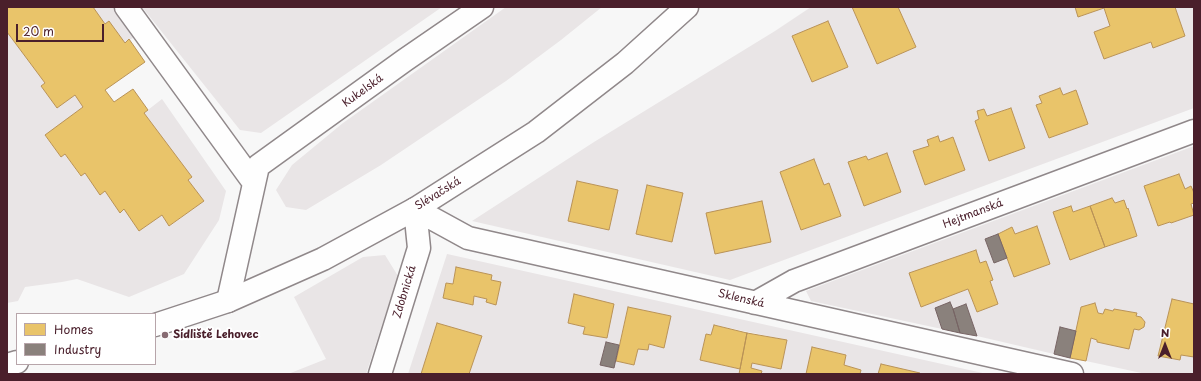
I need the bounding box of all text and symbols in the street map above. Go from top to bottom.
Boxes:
scale bar [18,16,106,42]
text: 20 m [23,22,54,40]
street label: Kukelská [340,72,386,110]
street label: Slévačská [413,175,463,213]
street label: Hejtmanská [941,196,1005,232]
street label: Zdobnická [391,264,419,320]
street label: Sklenská [716,287,766,311]
legend [16,313,156,365]
text: Homes [54,320,93,338]
text: N [1161,324,1169,341]
north arrow [1145,325,1185,365]
place label: Sídliště Lehovec [173,328,259,342]
marker: Sídliště Lehovec [160,330,170,340]
text: Industry [54,340,101,358]

